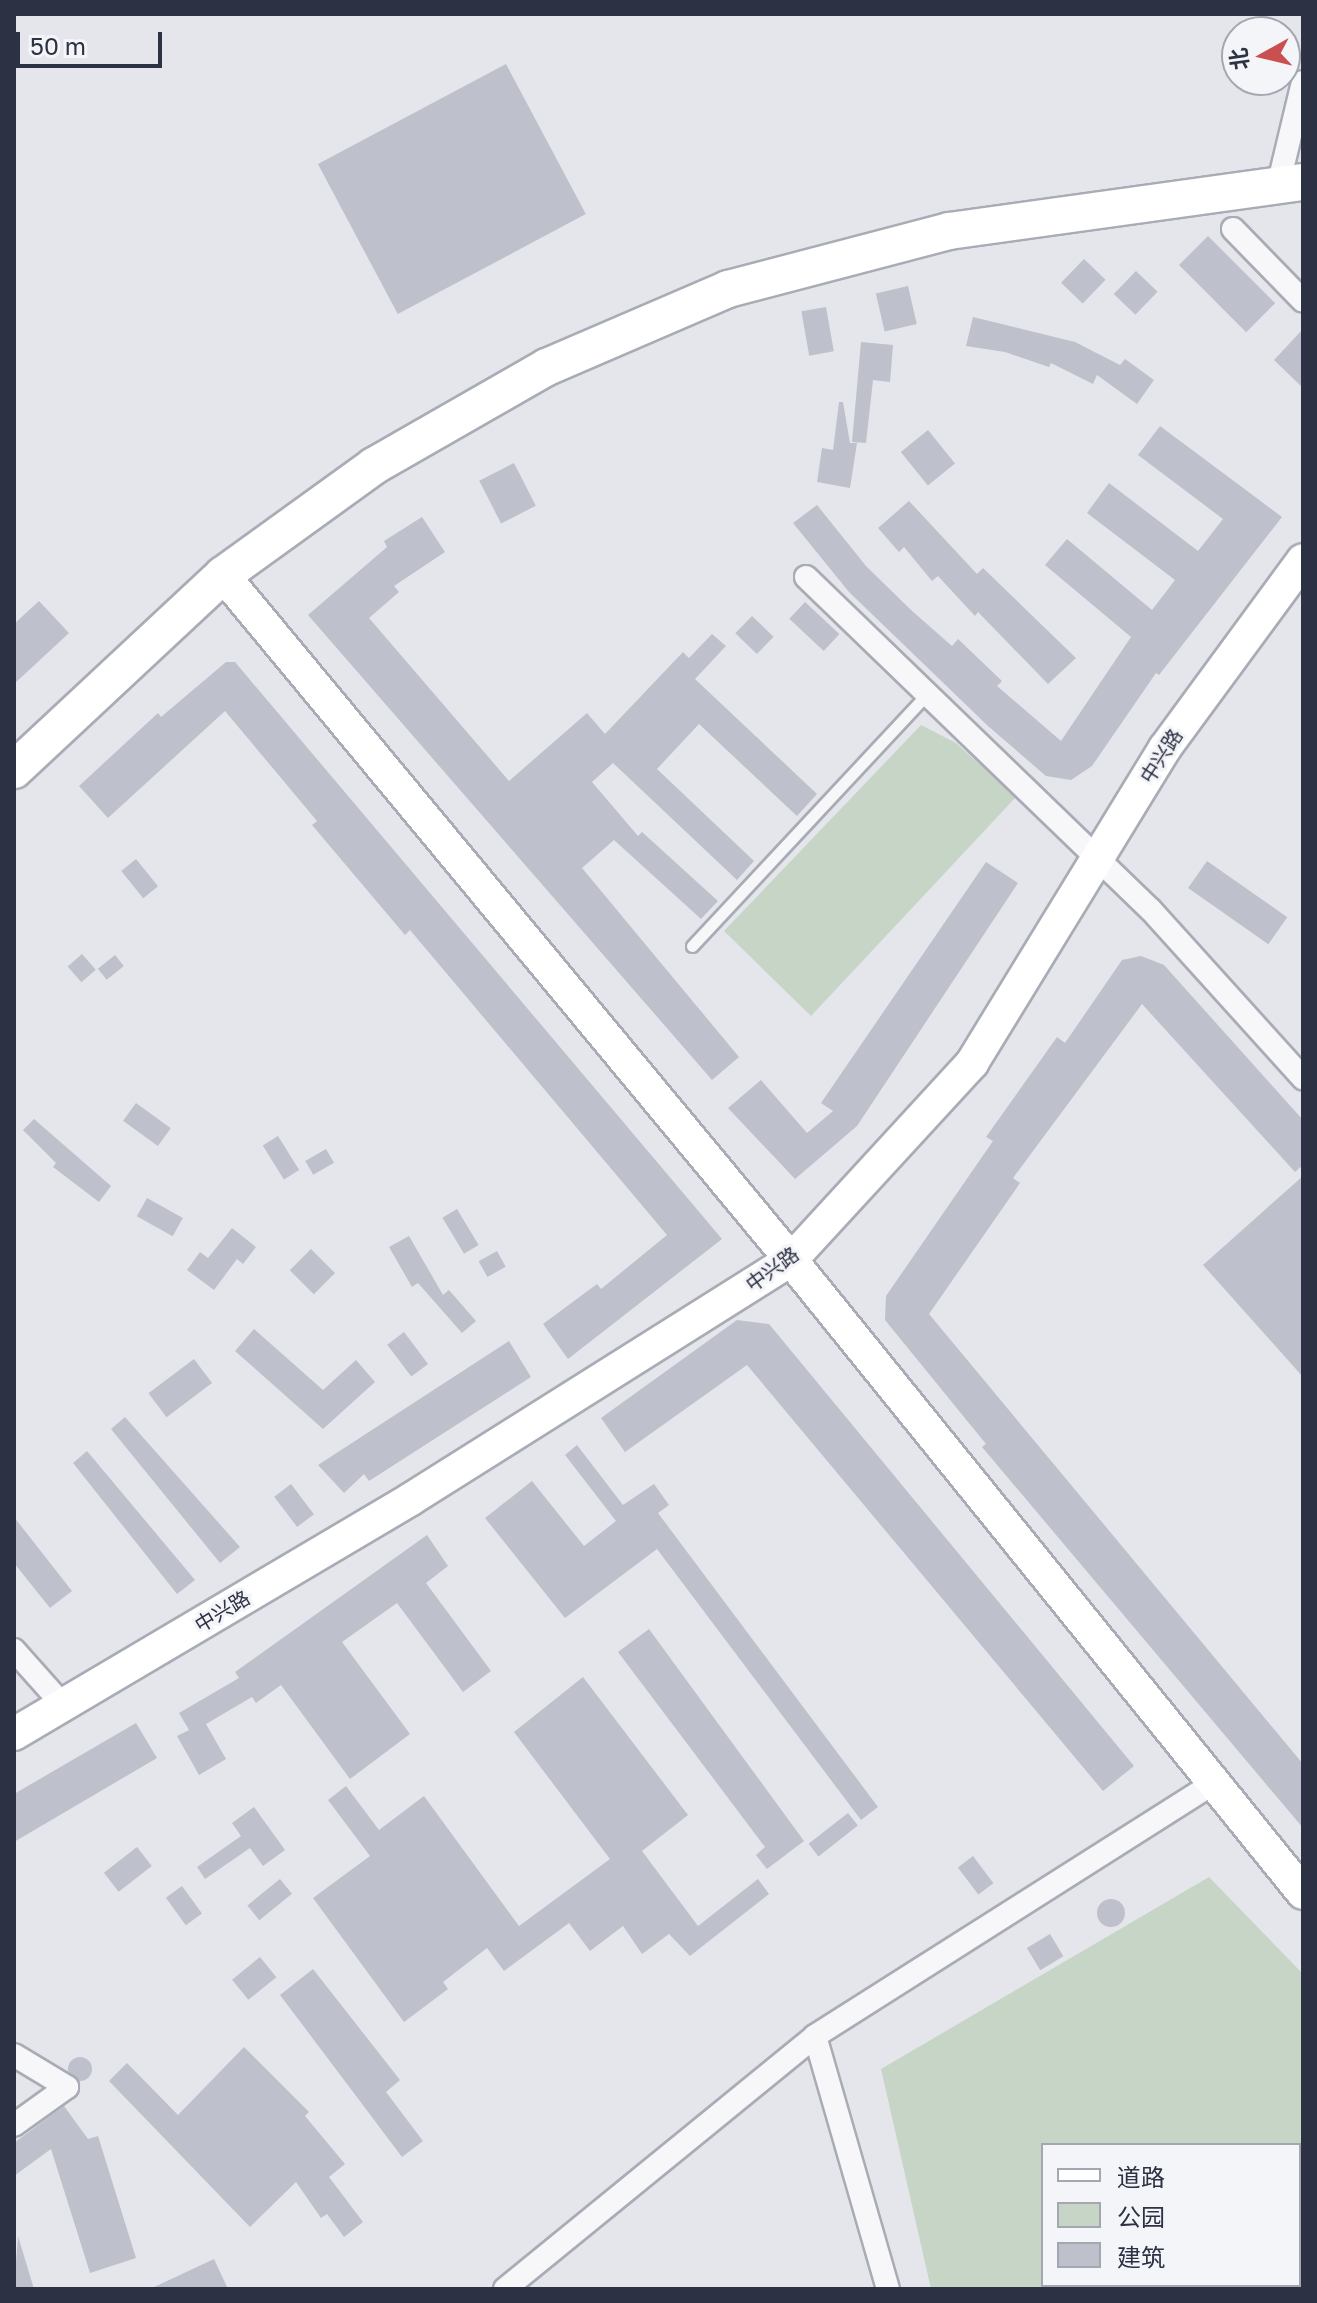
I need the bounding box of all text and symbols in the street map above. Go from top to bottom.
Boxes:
scale bar [20,16,166,66]
north arrow [1221,16,1301,96]
text: 50 m [30,31,86,60]
text: 北 [1224,46,1254,72]
street label: 中兴路 [1135,724,1187,788]
street label: 中兴路 [741,1242,803,1296]
street label: 中兴路 [190,1585,254,1637]
legend [1041,2143,1301,2287]
text: 道路 [1117,2162,1165,2191]
text: 公园 [1117,2202,1165,2231]
text: 建筑 [1117,2242,1165,2271]

